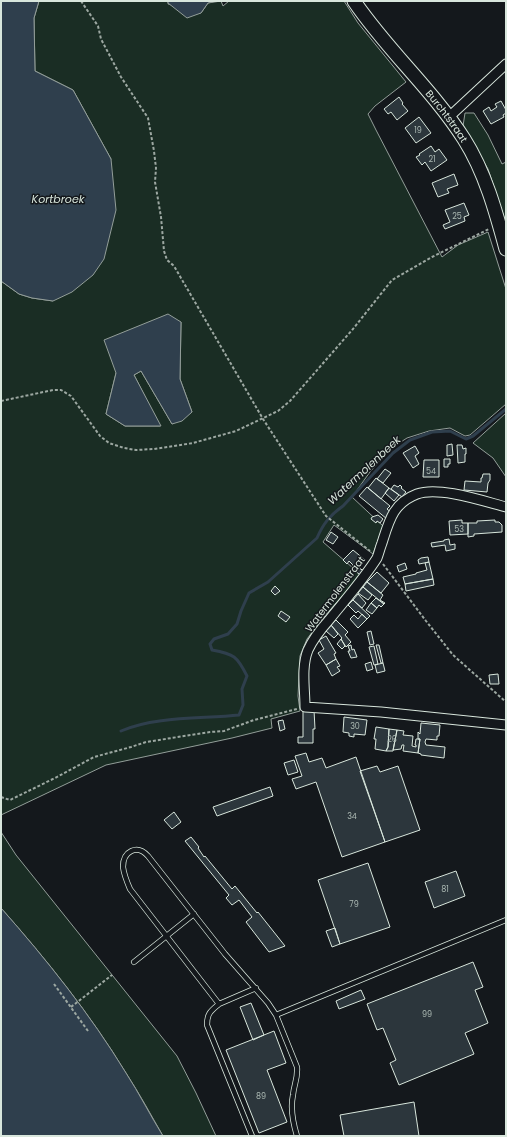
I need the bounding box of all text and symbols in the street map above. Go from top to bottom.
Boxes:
street label: Burchtstraat [422,87,472,145]
house number: 19 [414,125,422,136]
house number: 21 [428,154,436,165]
water label: Kortbroek [32,191,86,207]
house number: 25 [452,211,462,222]
water label: Watermolenbeek [324,431,405,508]
house number: 54 [426,466,436,477]
house number: 53 [454,524,464,535]
street label: Watermolenstraat [301,553,369,635]
house number: 30 [350,721,360,732]
house number: 26 [387,734,397,745]
house number: 34 [347,811,357,822]
house number: 81 [441,884,449,895]
house number: 79 [349,899,359,910]
house number: 99 [422,1009,432,1020]
house number: 89 [256,1091,266,1102]

